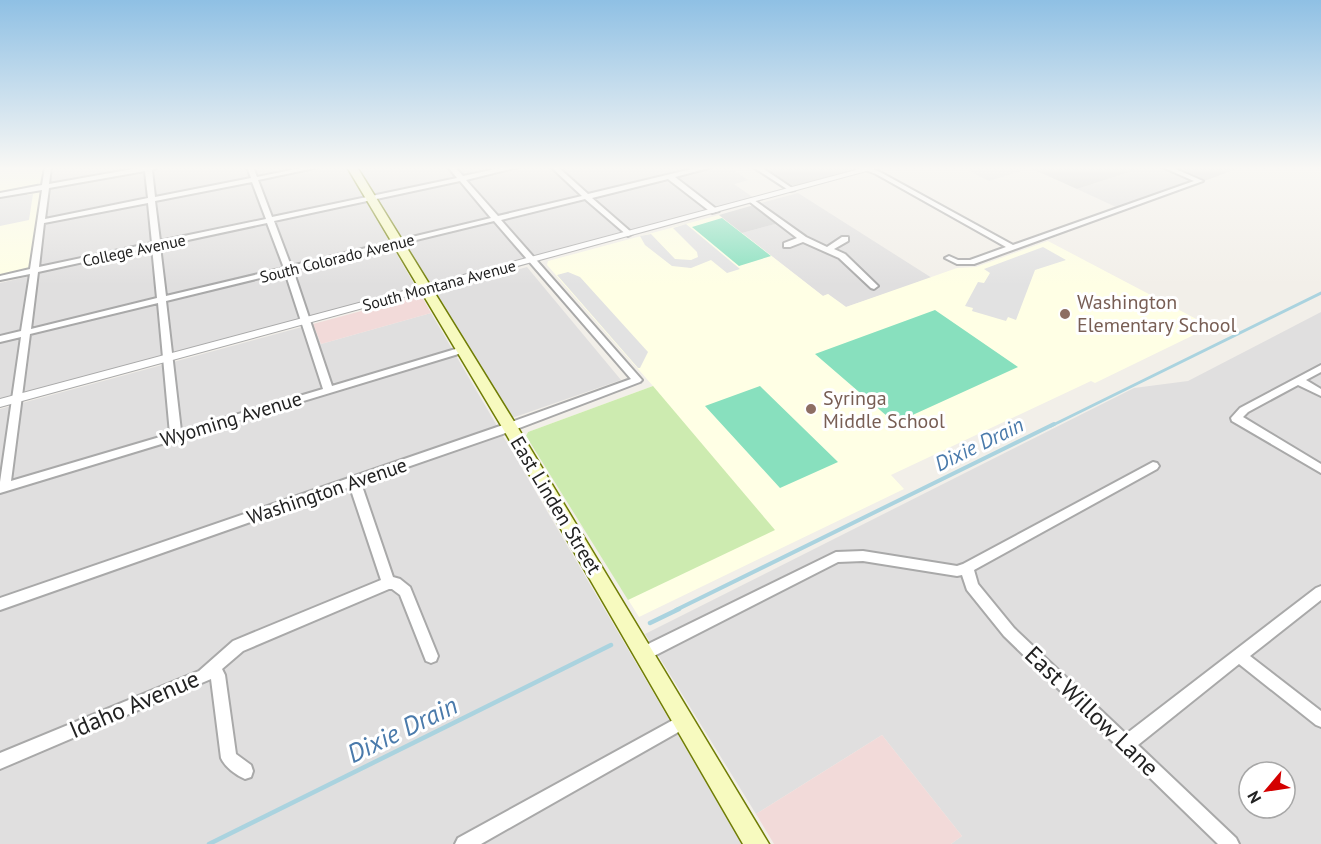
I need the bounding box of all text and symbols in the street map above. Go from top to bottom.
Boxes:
street label: College Avenue [81,229,187,271]
street label: South Colorado Avenue [258,229,416,287]
street label: South Montana Avenue [360,255,518,315]
place label: Washington Elementary School [1077,289,1237,338]
marker: Washington Elementary School [1058,307,1072,321]
street label: Wyoming Avenue [157,385,305,453]
place label: Syringa Middle School [823,385,945,434]
marker: Syringa Middle School [804,402,818,416]
water label: Dixie Drain [930,411,1028,477]
street label: East Linden Street [505,431,607,579]
street label: Washington Avenue [244,451,410,531]
street label: East Willow Lane [1018,639,1166,783]
street label: Idaho Avenue [64,663,204,745]
water label: Dixie Drain [341,688,463,770]
north arrow [1237,760,1297,820]
text: N [1243,788,1265,807]

